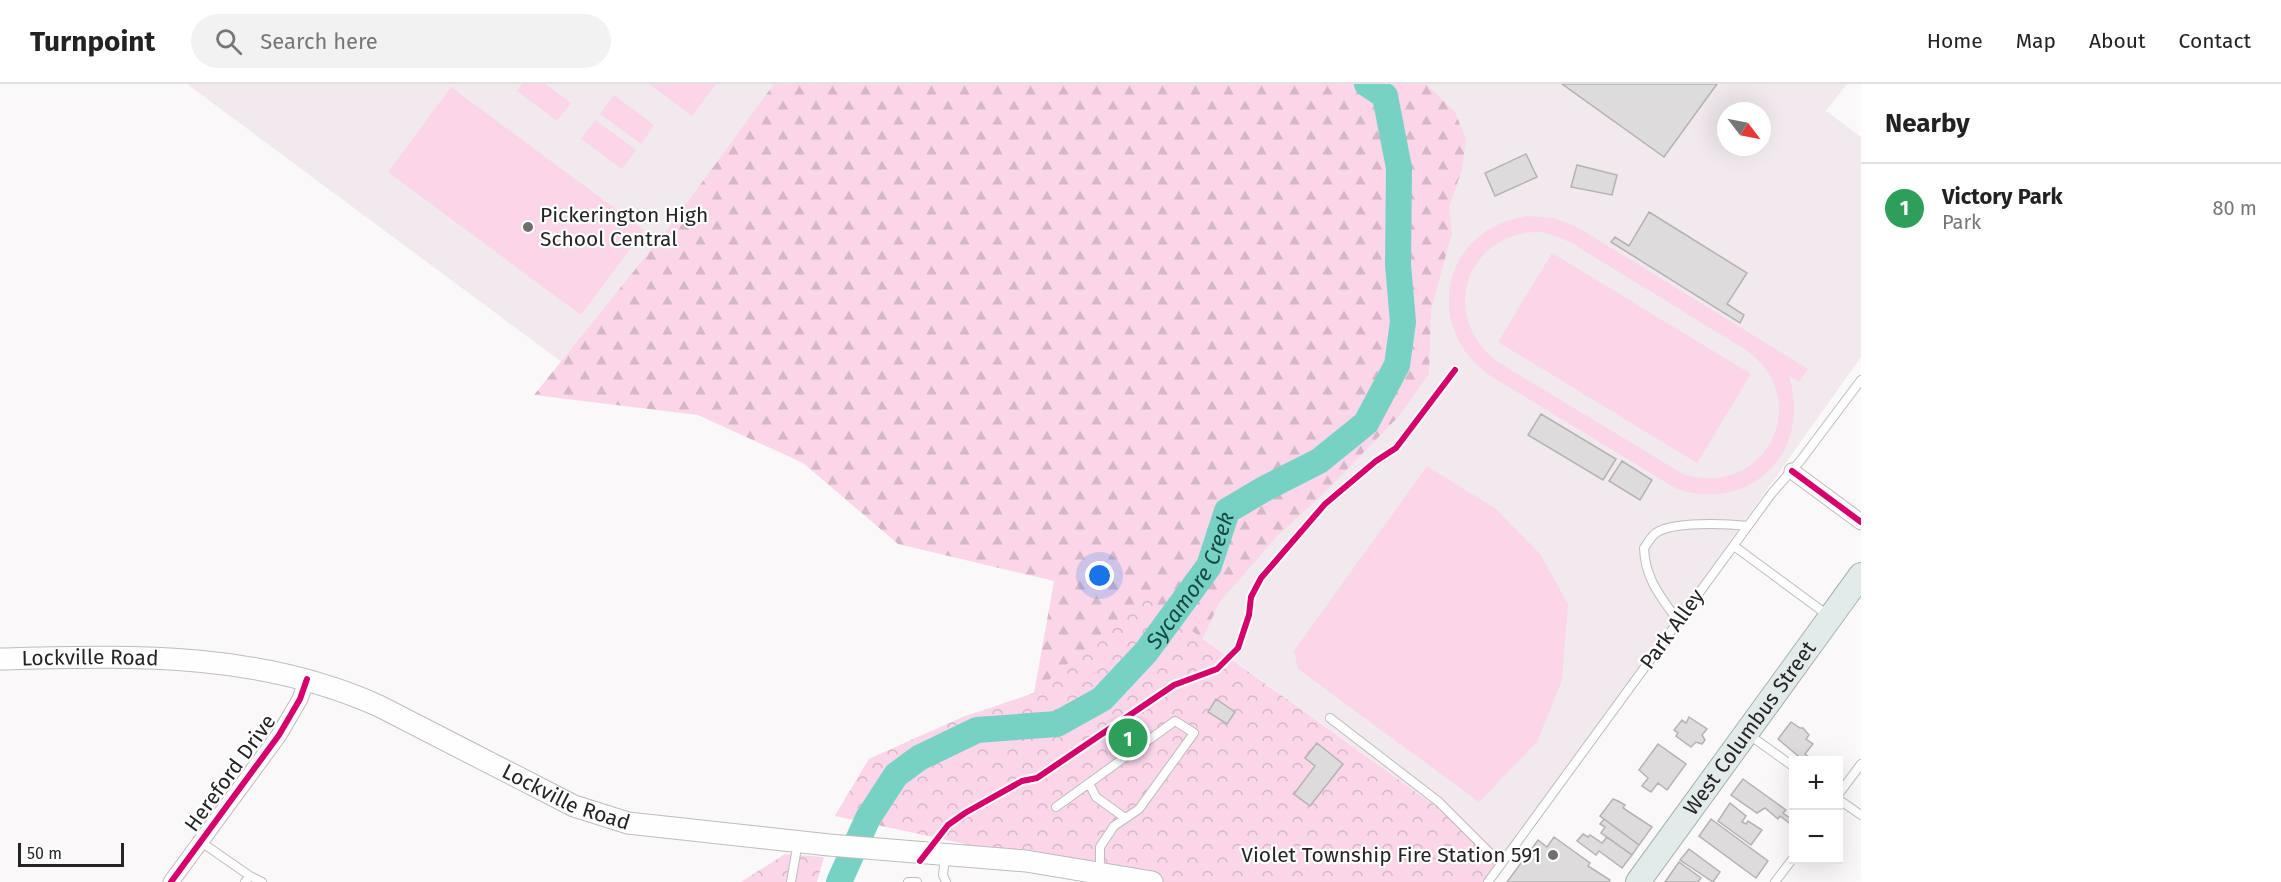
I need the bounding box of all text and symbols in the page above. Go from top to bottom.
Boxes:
search box [191,14,611,68]
text: Turnpoint [30,25,155,58]
icon: search [212,25,245,58]
text: Search here [260,28,378,55]
text: Home [1927,28,1983,54]
text: Map [2016,28,2056,54]
text: About [2089,28,2146,54]
text: Contact [2179,28,2251,54]
north arrow [1717,102,1771,156]
text: Nearby [1885,108,1970,139]
text: Victory Park [1942,183,2063,210]
text: 1 [1900,196,1909,220]
text: 80 m [2212,196,2257,220]
place label: Pickerington High School Central [540,202,708,252]
text: Park [1942,210,1981,234]
marker: Pickerington High School Central [521,220,535,234]
water label: Sycamore Creek [1139,508,1240,655]
your location [1085,561,1114,590]
street label: Park Alley [1634,583,1710,674]
street label: West Columbus Street [1678,636,1822,820]
street label: Lockville Road [21,644,159,672]
street label: Hereford Drive [179,709,281,837]
pin: 1 [1108,716,1148,760]
map controls [1789,756,1843,864]
button: + [1789,756,1843,810]
street label: Lockville Road [498,758,633,836]
button: − [1789,810,1843,864]
scale bar [18,840,124,868]
place label: Violet Township Fire Station 591 [1241,842,1541,868]
text: 50 m [27,844,62,863]
marker: Violet Township Fire Station 591 [1546,848,1560,862]

